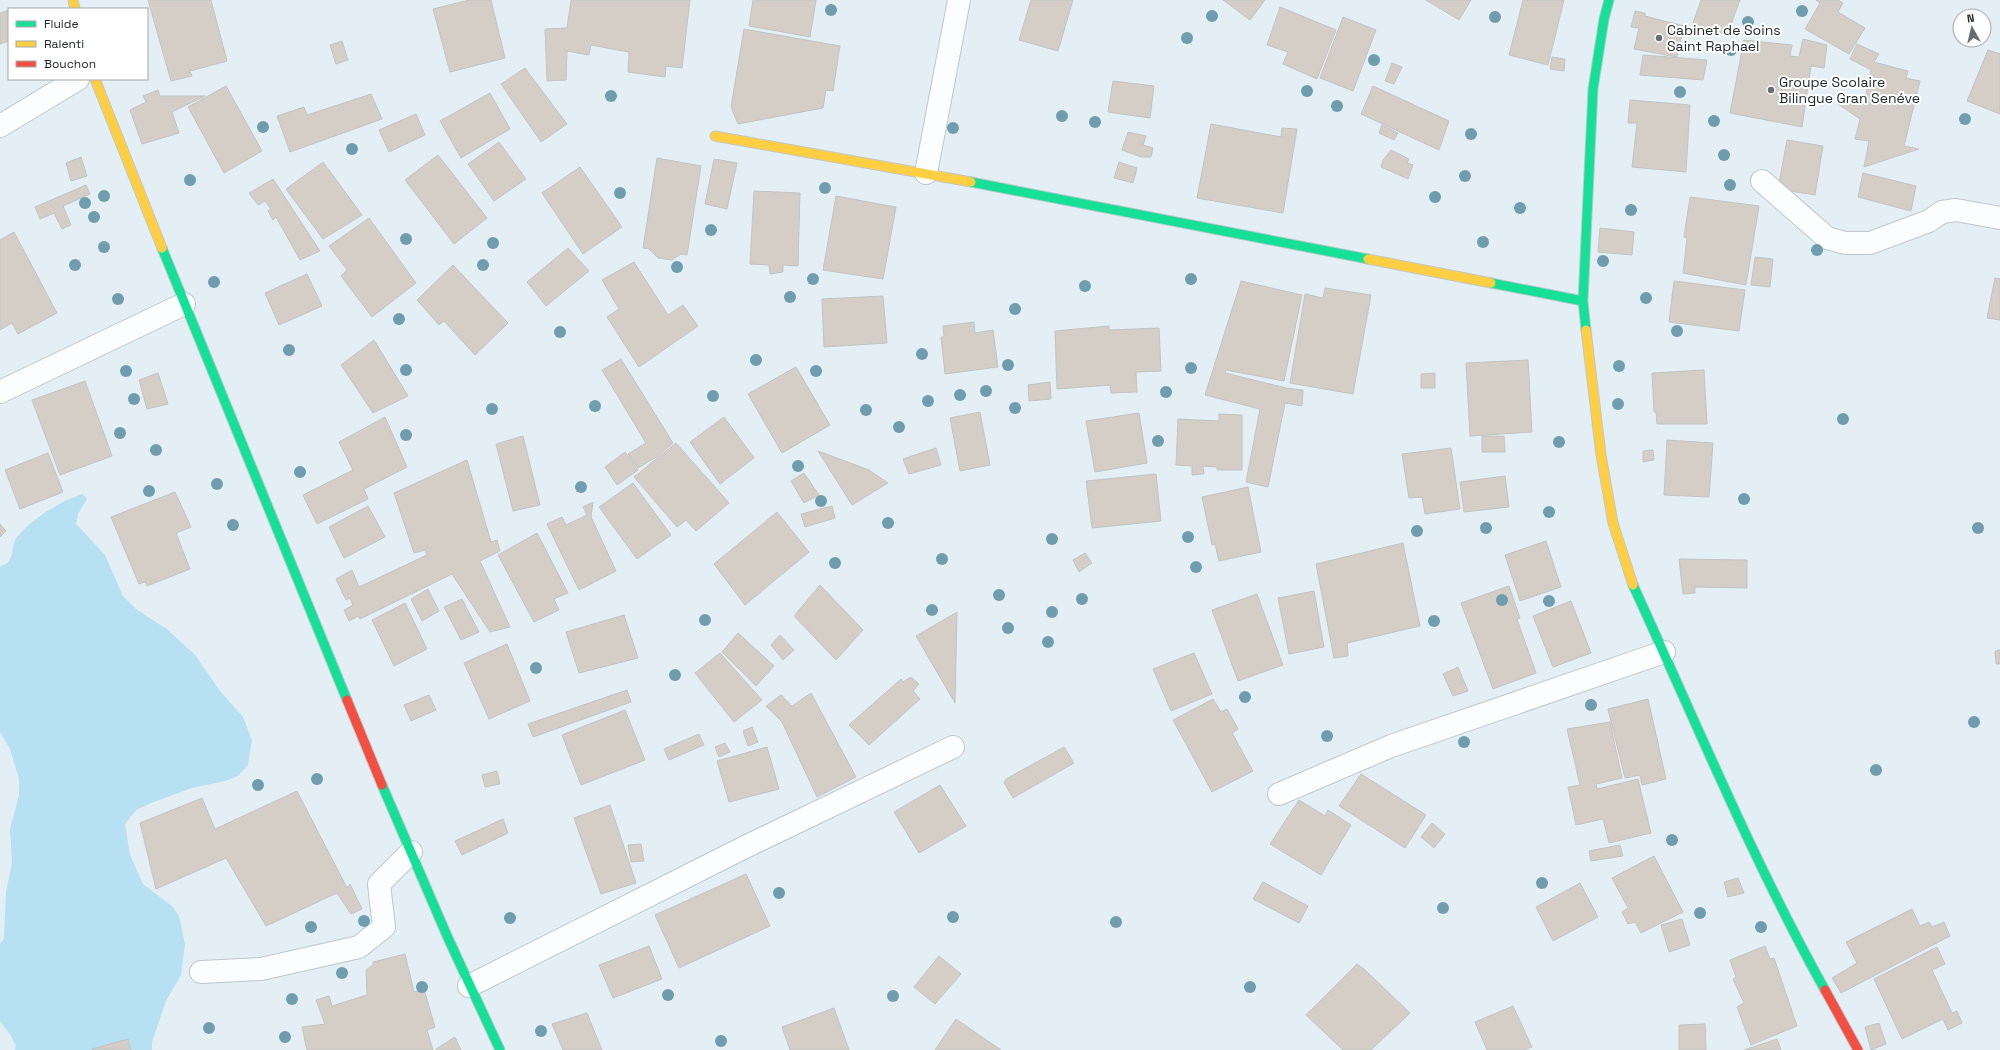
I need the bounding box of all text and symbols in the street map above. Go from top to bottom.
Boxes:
legend [8,8,148,80]
north arrow [1952,8,1992,48]
text: N [1966,11,1975,26]
text: Fluide [44,16,79,32]
place label: Cabinet de Soins Saint Raphael [1667,21,1781,55]
marker: Cabinet de Soins Saint Raphael [1654,33,1664,43]
text: Ralenti [44,36,84,52]
text: Bouchon [44,56,96,72]
place label: Groupe Scolaire Bilingue Gran Senéve [1779,73,1920,107]
marker: Groupe Scolaire Bilingue Gran Senéve [1766,85,1776,95]

